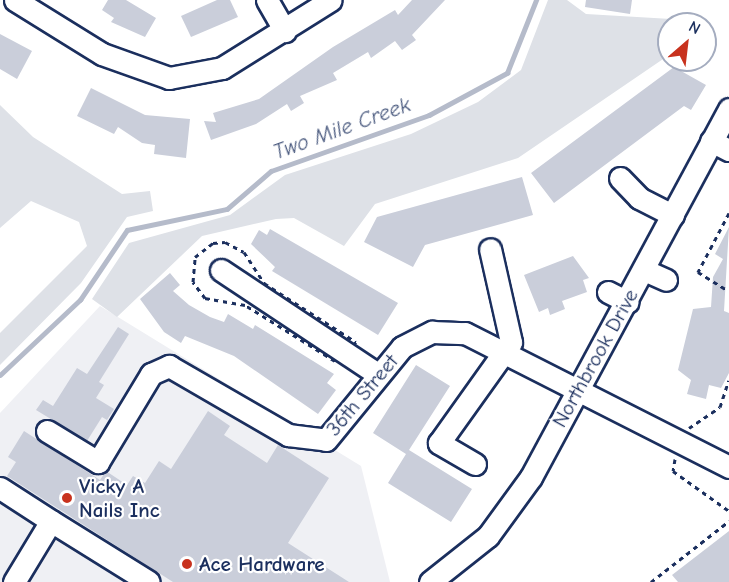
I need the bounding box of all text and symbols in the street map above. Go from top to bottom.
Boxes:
north arrow [657,12,717,72]
text: N [686,17,703,38]
water label: Two Mile Creek [270,92,414,166]
street label: Northbrook Drive [547,284,643,432]
street label: 36th Street [321,349,403,441]
place label: Vicky A Nails Inc [79,473,160,523]
marker: Vicky A Nails Inc [60,491,74,505]
place label: Ace Hardware [199,551,325,577]
marker: Ace Hardware [180,557,194,571]

